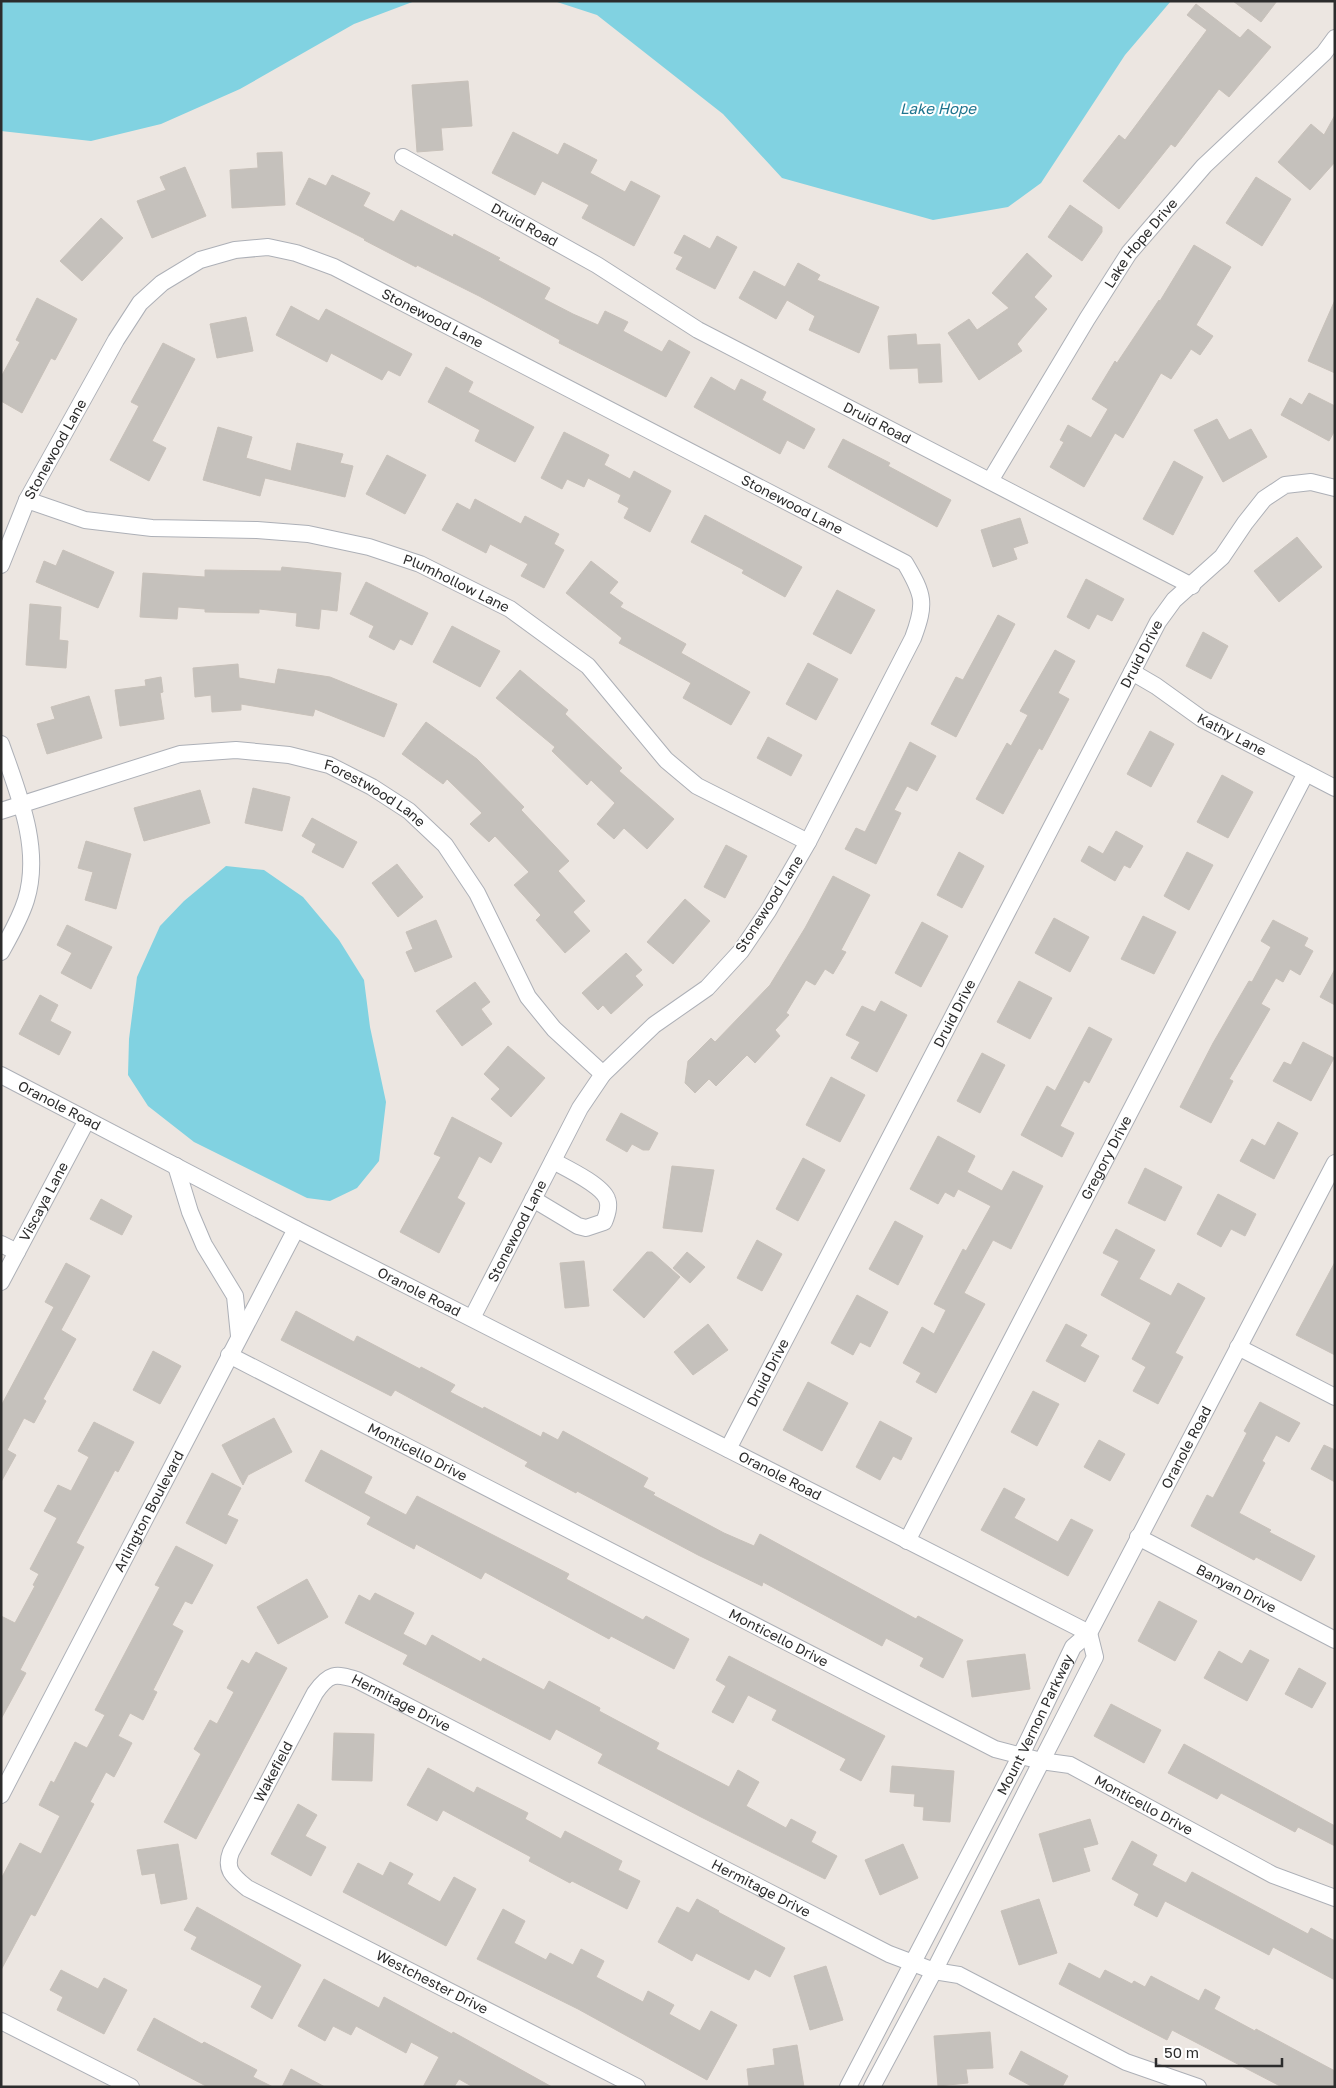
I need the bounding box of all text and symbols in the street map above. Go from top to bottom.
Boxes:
water label: Lake Hope [900,99,977,117]
street label: Lake Hope Drive [1100,194,1181,291]
street label: Druid Road [488,199,561,250]
street label: Stonewood Lane [379,284,487,351]
street label: Stonewood Lane [20,396,89,502]
street label: Druid Road [841,398,914,447]
street label: Stonewood Lane [739,471,846,537]
street label: Plumhollow Lane [401,550,513,615]
street label: Druid Drive [1116,617,1166,691]
street label: Kathy Lane [1195,709,1269,759]
street label: Forestwood Lane [323,755,429,830]
street label: Stonewood Lane [731,852,806,955]
street label: Druid Drive [929,976,979,1050]
street label: Oranole Road [15,1077,104,1134]
street label: Gregory Drive [1077,1113,1135,1202]
street label: Viscaya Lane [15,1159,71,1244]
street label: Stonewood Lane [484,1177,550,1285]
street label: Oranole Road [375,1263,464,1320]
street label: Druid Drive [743,1336,792,1409]
street label: Oranole Road [1157,1403,1214,1491]
street label: Monticello Drive [365,1419,470,1484]
street label: Oranole Road [736,1447,825,1503]
street label: Arlington Boulevard [110,1448,187,1574]
street label: Banyan Drive [1194,1560,1279,1616]
street label: Monticello Drive [726,1605,831,1670]
street label: Mount Vernon Parkway [993,1651,1076,1798]
street label: Hermitage Drive [349,1670,454,1735]
street label: Wakefield [250,1738,296,1805]
street label: Monticello Drive [1092,1771,1196,1838]
street label: Hermitage Drive [709,1855,814,1920]
street label: Westchester Drive [373,1946,491,2017]
scale bar [1156,2036,1282,2068]
text: 50 m [1164,2043,1199,2061]

